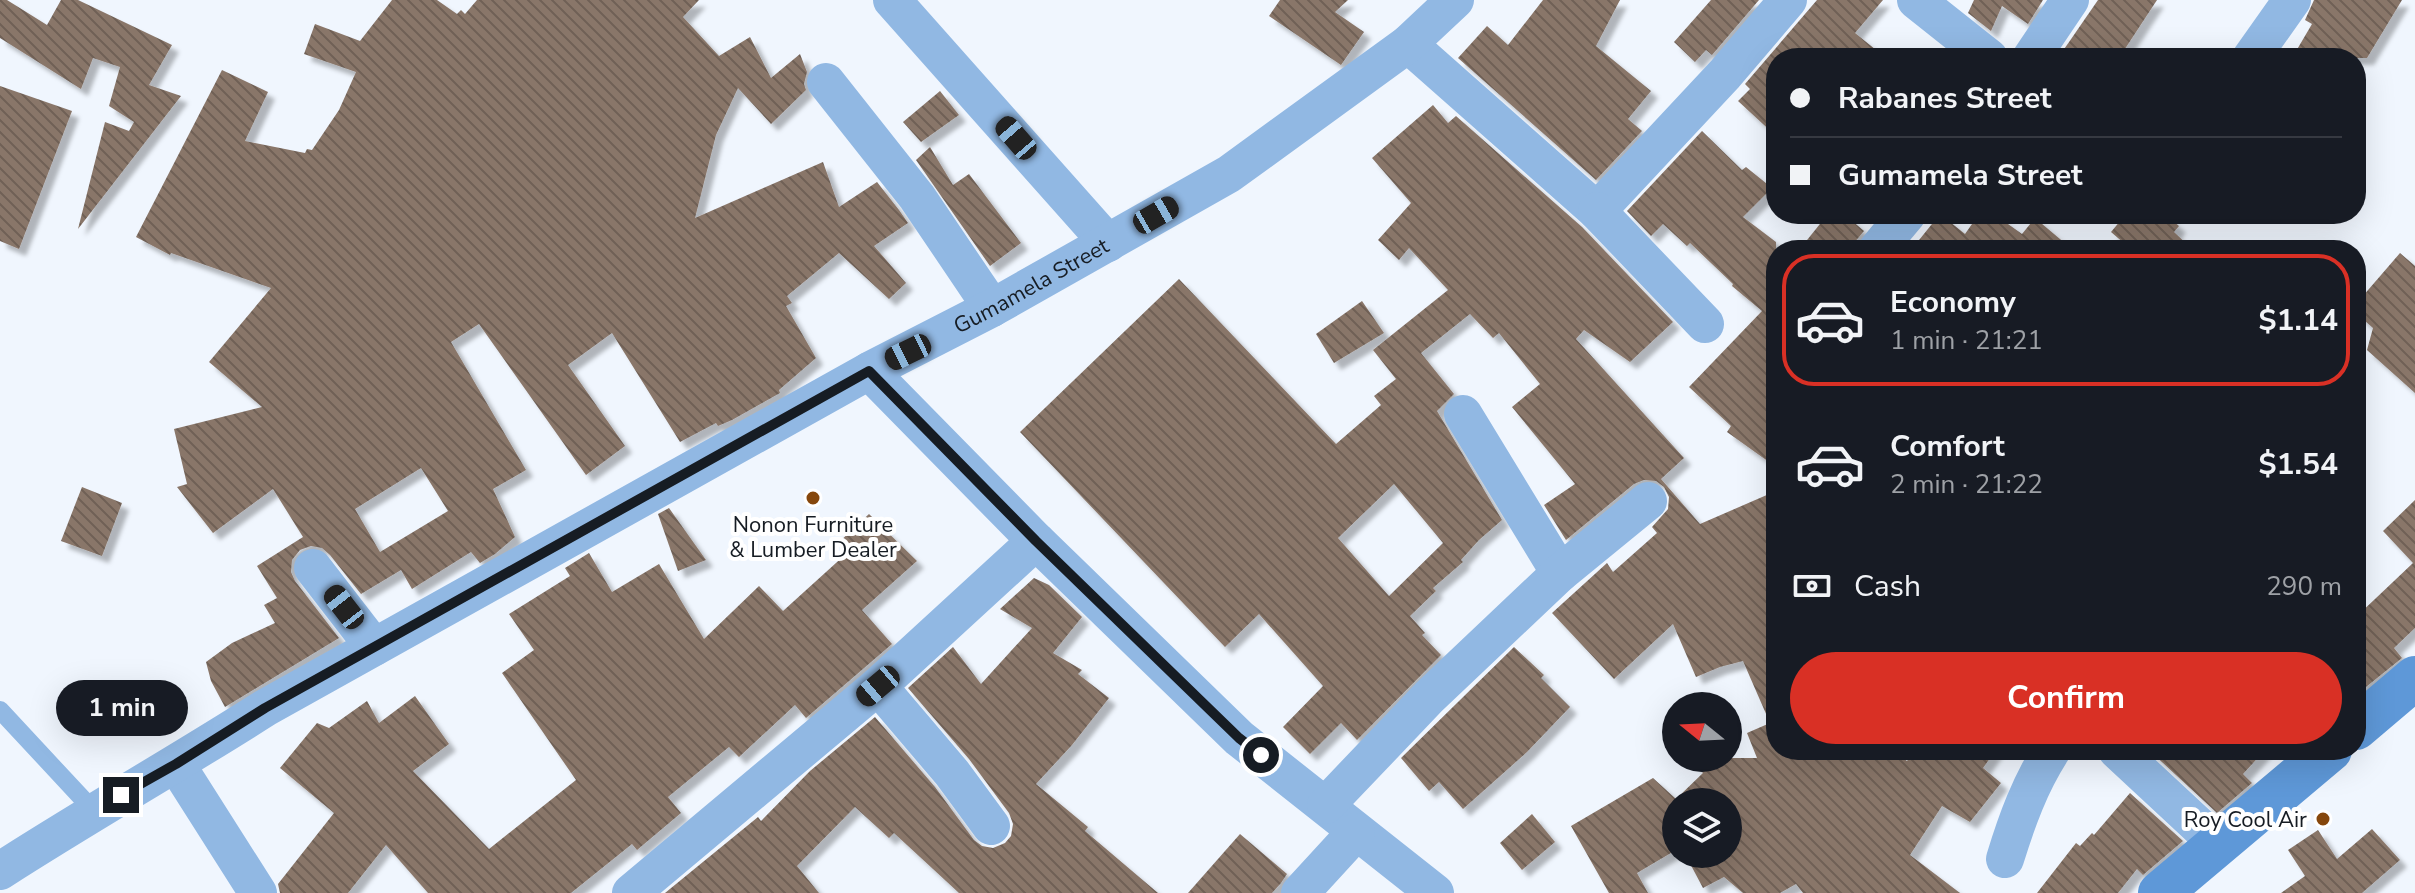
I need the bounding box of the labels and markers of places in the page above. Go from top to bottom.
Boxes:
marker: Nonon Furniture & Lumber Dealer [804,489,822,507]
place label: Nonon Furniture & Lumber Dealer [729,510,897,565]
place label: Roy Cool Air [2184,805,2307,835]
marker: Roy Cool Air [2314,810,2332,828]

